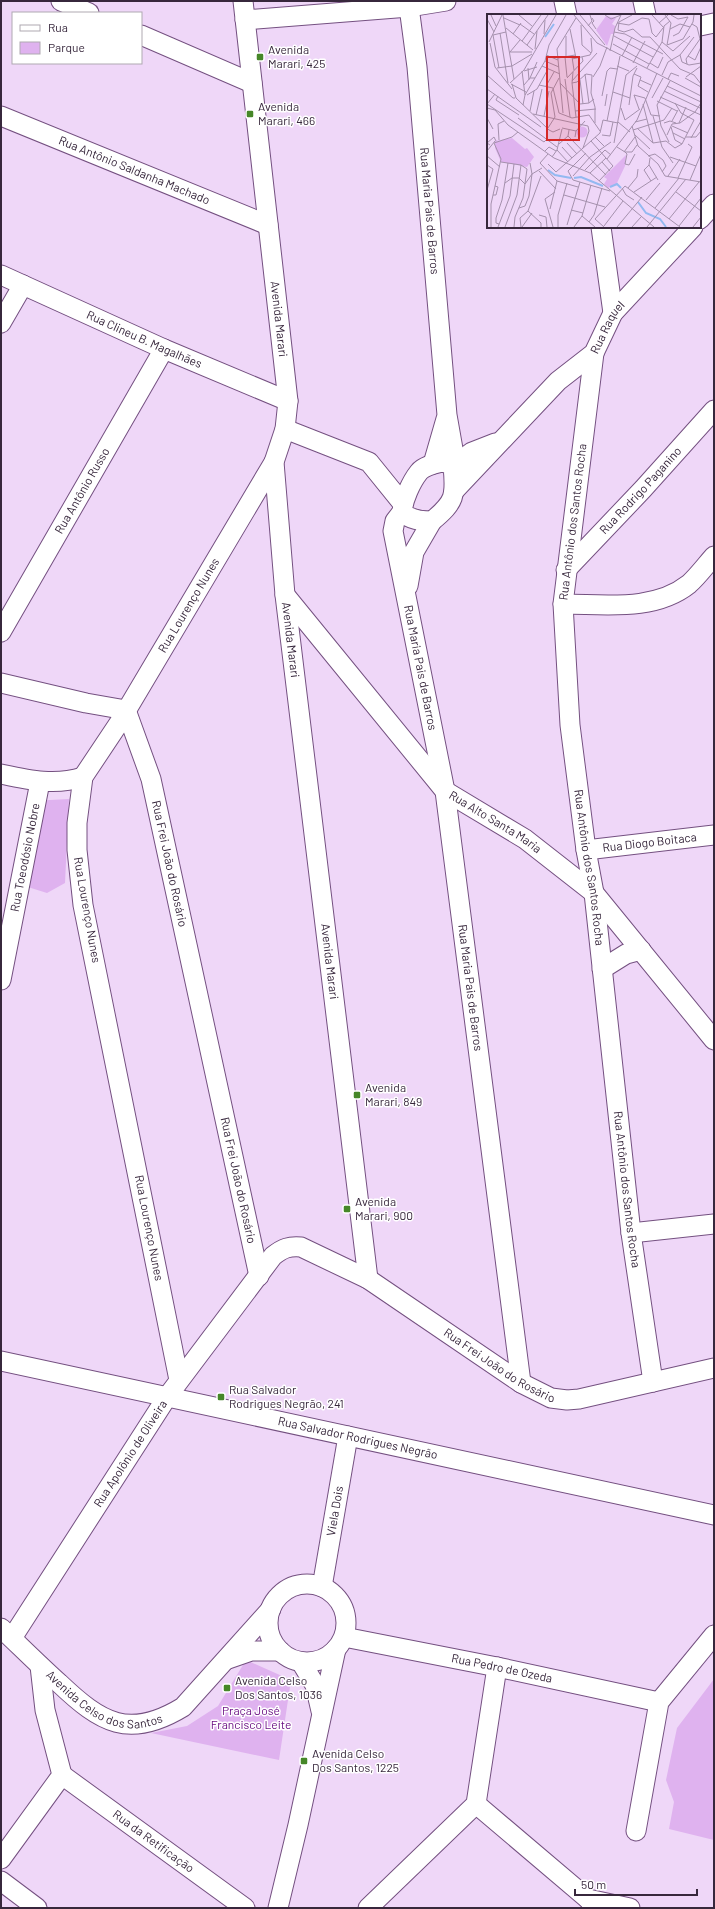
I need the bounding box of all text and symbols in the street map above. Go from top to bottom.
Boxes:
legend [12,12,142,64]
inset map [487,14,701,228]
text: Rua [48,20,68,34]
text: Parque [48,40,85,54]
place label: Avenida Marari, 425 [268,42,325,70]
marker: Avenida Marari, 425 [255,52,265,62]
place label: Avenida Marari, 466 [258,99,315,127]
marker: Avenida Marari, 466 [245,109,255,119]
street label: Rua Antônio Saldanha Machado [57,132,212,207]
street label: Rua Maria Pais de Barros [418,147,443,275]
street label: Avenida Marari [269,280,291,358]
street label: Rua Raquel [587,297,627,356]
street label: Rua Clineu B. Magalhães [85,307,205,370]
street label: Rua Antônio dos Santos Rocha [555,443,589,601]
street label: Rua Rodrigo Paganino [596,443,684,536]
street label: Rua Antônio Russo [51,445,112,536]
street label: Rua Lourenço Nunes [155,555,222,655]
street label: Avenida Marari [280,601,303,678]
street label: Rua Maria Pais de Barros [402,604,441,732]
street label: Rua Alto Santa Maria [447,787,545,855]
street label: Rua Antônio dos Santos Rocha [572,788,608,946]
street label: Rua Frei João do Rosário [150,799,191,928]
street label: Rua Toeodósio Nobre [7,802,42,913]
street label: Rua Diogo Boitaca [602,829,697,854]
street label: Rua Lourenço Nunes [72,856,104,964]
street label: Avenida Marari [319,923,342,1000]
street label: Rua Maria Pais de Barros [456,923,486,1052]
place label: Avenida Marari, 849 [365,1080,422,1108]
marker: Avenida Marari, 849 [352,1090,362,1100]
street label: Rua Antônio dos Santos Rocha [612,1110,644,1269]
street label: Rua Frei João do Rosário [219,1116,260,1245]
street label: Rua Lourenço Nunes [133,1174,167,1282]
place label: Avenida Marari, 900 [355,1194,413,1222]
marker: Avenida Marari, 900 [342,1204,352,1214]
street label: Rua Frei João do Rosário [442,1325,555,1404]
place label: Rua Salvador Rodrigues Negrão, 241 [229,1382,344,1410]
marker: Rua Salvador Rodrigues Negrão, 241 [216,1392,226,1402]
street label: Rua Apolônio de Oliveira [90,1397,169,1509]
street label: Rua Salvador Rodrigues Negrão [277,1413,439,1461]
street label: Viela Dois [323,1485,345,1537]
street label: Rua Pedro de Ozeda [450,1650,554,1685]
street label: Avenida Celso dos Santos [44,1667,164,1731]
place label: Avenida Celso Dos Santos, 1036 [235,1673,322,1701]
marker: Avenida Celso Dos Santos, 1036 [222,1683,232,1693]
park label: Praça José Francisco Leite [211,1703,291,1731]
place label: Avenida Celso Dos Santos, 1225 [312,1746,399,1774]
marker: Avenida Celso Dos Santos, 1225 [299,1756,309,1766]
street label: Rua da Retificação [111,1806,197,1875]
scale bar [575,1871,697,1897]
text: 50 m [581,1877,606,1891]

